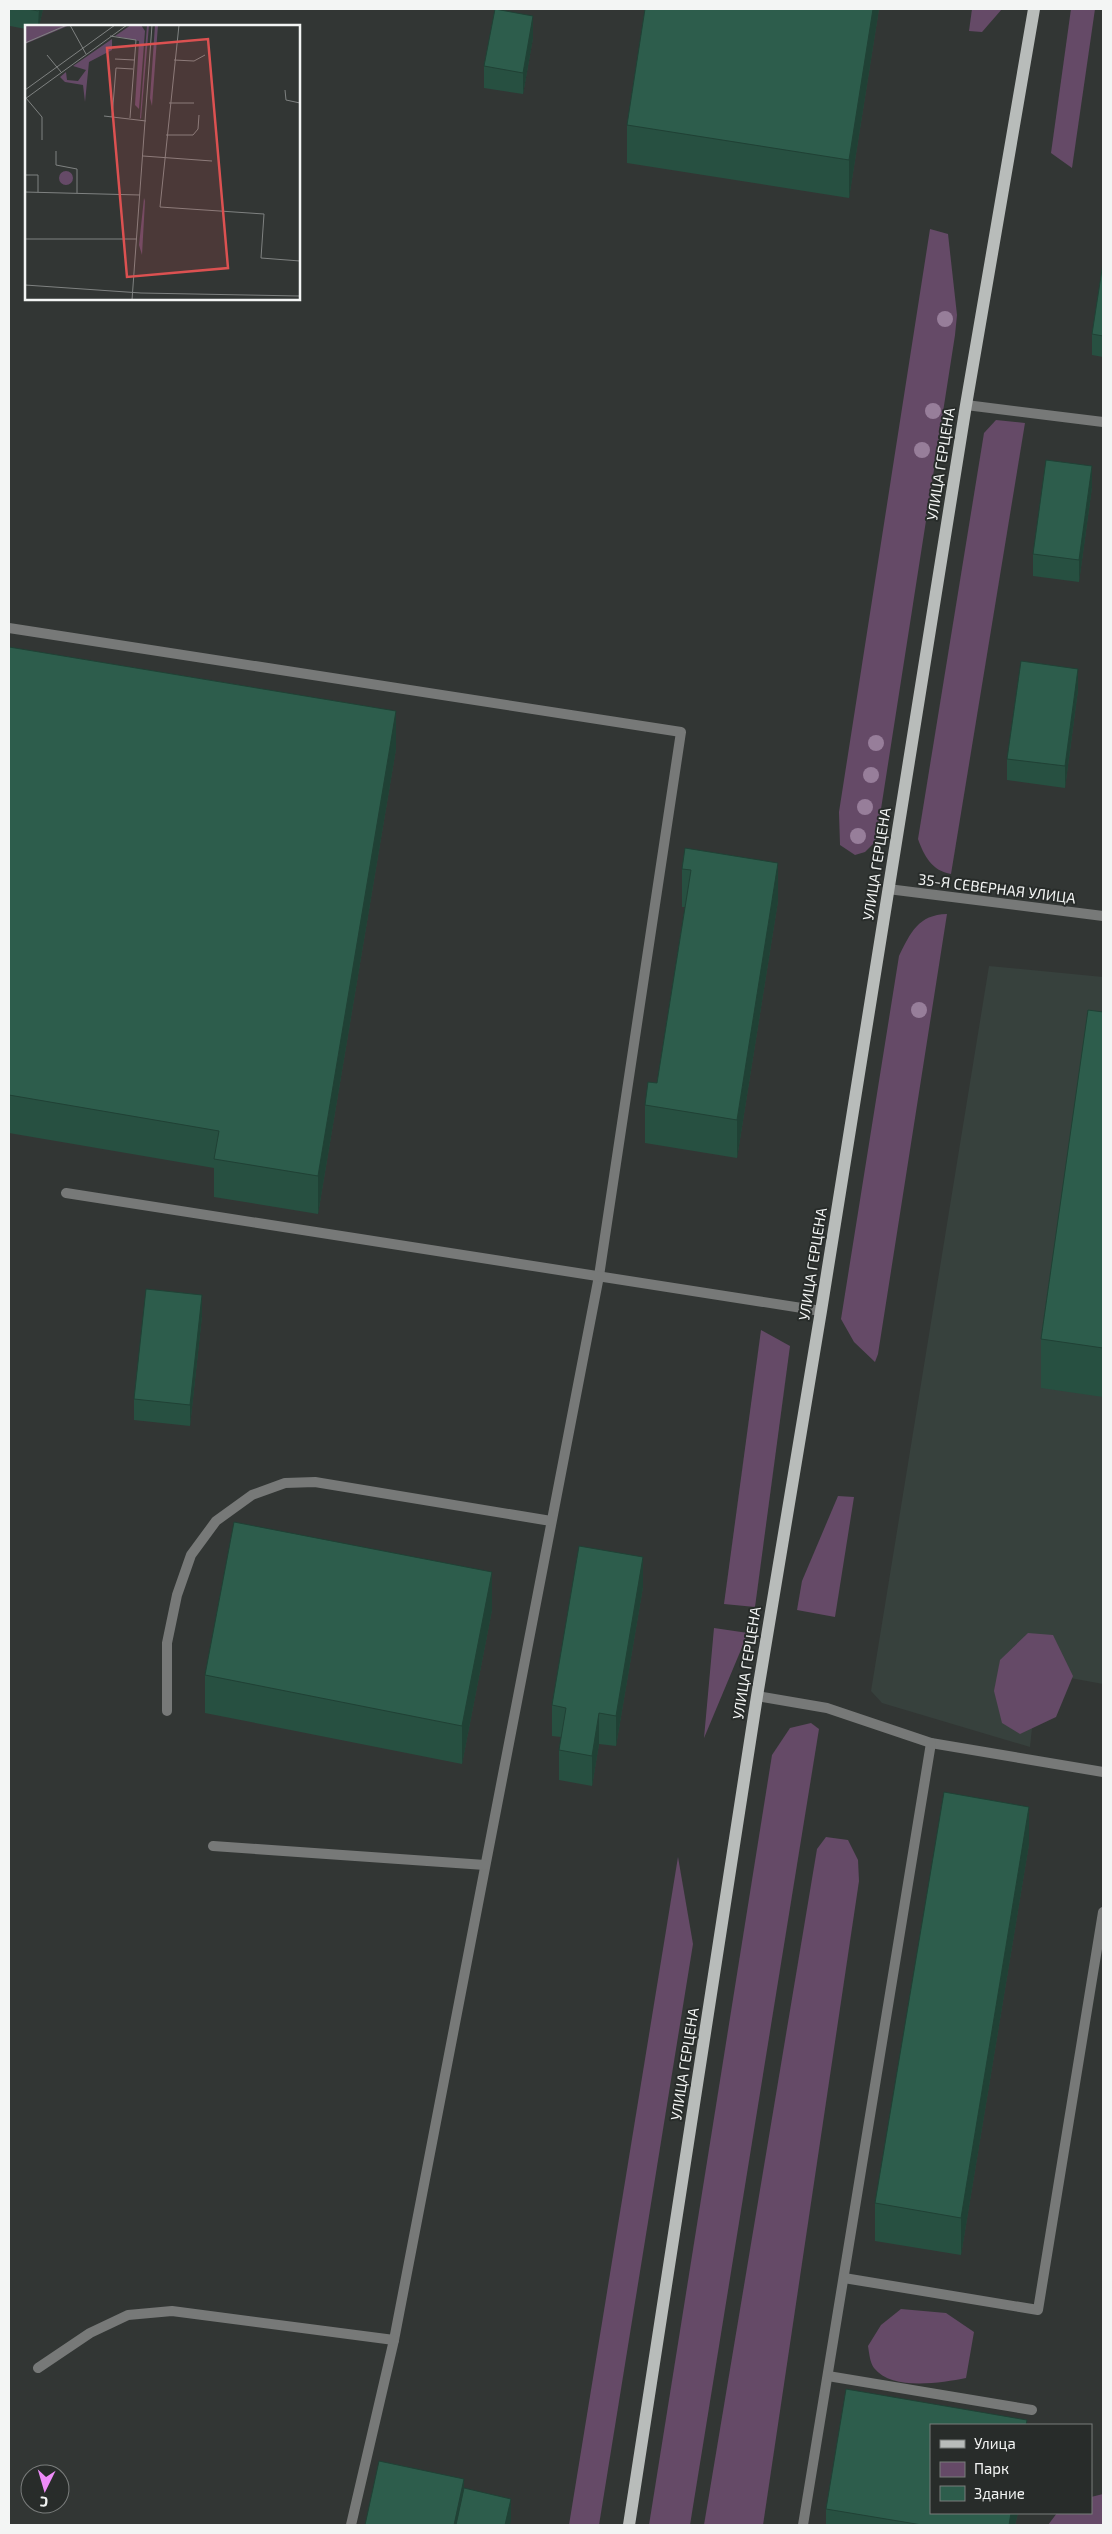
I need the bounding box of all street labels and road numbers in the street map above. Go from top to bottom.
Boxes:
street label: УЛИЦА ГЕРЦЕНА [922,406,958,522]
street label: УЛИЦА ГЕРЦЕНА [858,806,894,922]
street label: 35-Я СЕВЕРНАЯ УЛИЦА [917,869,1077,907]
street label: УЛИЦА ГЕРЦЕНА [794,1206,830,1322]
street label: УЛИЦА ГЕРЦЕНА [728,1605,764,1721]
street label: УЛИЦА ГЕРЦЕНА [666,2006,702,2122]

